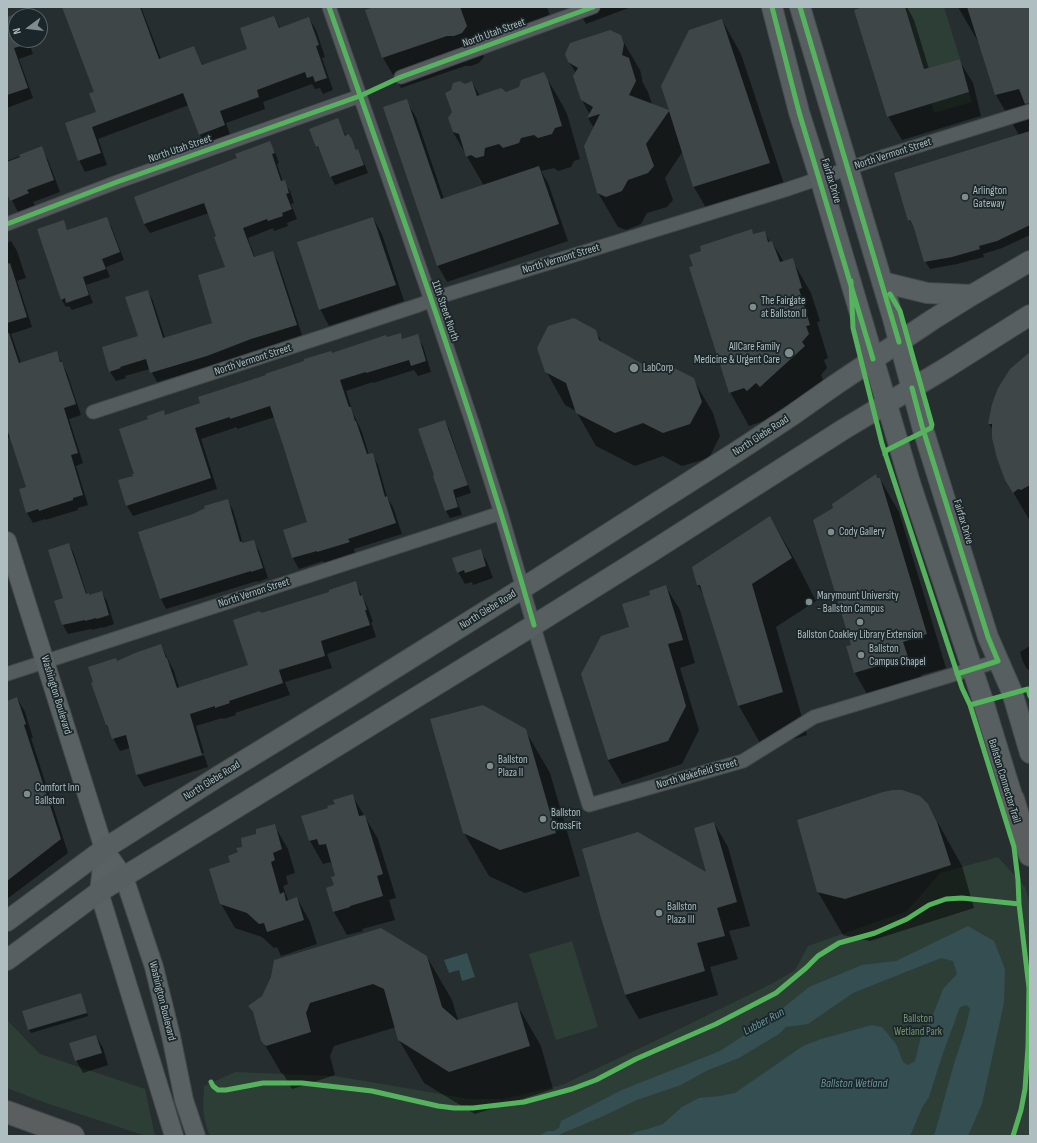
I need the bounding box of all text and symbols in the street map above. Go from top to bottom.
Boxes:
north arrow [8,8,48,48]
street label: North Utah Street [461,16,527,50]
text: N [10,26,24,35]
street label: North Utah Street [147,132,213,166]
street label: North Vermont Street [853,135,933,173]
street label: Fairfax Drive [818,157,844,205]
place label: Arlington Gateway [973,184,1007,210]
marker: Arlington Gateway [960,192,970,202]
street label: North Vermont Street [521,241,601,277]
street label: 11th Street North [428,279,462,343]
place label: The Fairgate at Ballston II [761,294,806,320]
marker: The Fairgate at Ballston II [748,302,758,312]
place label: AllCare Family Medicine & Urgent Care [694,340,780,366]
street label: North Vermont Street [213,341,293,379]
marker: AllCare Family Medicine & Urgent Care [783,347,795,359]
place label: LabCorp [643,361,673,375]
marker: LabCorp [628,362,640,374]
street label: North Glebe Road [730,413,792,459]
street label: Fairfax Drive [950,498,976,546]
place label: Cody Gallery [839,525,885,539]
marker: Cody Gallery [826,527,836,537]
street label: North Vernon Street [217,575,291,611]
street label: North Glebe Road [457,587,519,633]
place label: Marymount University - Ballston Campus [817,589,899,615]
marker: Marymount University - Ballston Campus [804,597,814,607]
marker: Ballston Coakley Library Extension [855,617,865,627]
place label: Ballston Coakley Library Extension [797,628,923,642]
place label: Ballston Campus Chapel [869,642,926,668]
marker: Ballston Campus Chapel [856,650,866,660]
street label: Washington Boulevard [38,654,74,736]
street label: Ballston Connector Trail [985,737,1023,825]
place label: Ballston Plaza II [498,753,528,779]
street label: North Wakefield Street [655,756,739,792]
street label: North Glebe Road [181,758,243,804]
marker: Ballston Plaza II [485,761,495,771]
place label: Comfort Inn Ballston [35,781,79,807]
marker: Comfort Inn Ballston [22,789,32,799]
place label: Ballston CrossFit [551,806,581,832]
marker: Ballston CrossFit [538,814,548,824]
place label: Ballston Plaza III [667,900,697,926]
marker: Ballston Plaza III [654,908,664,918]
street label: Washington Boulevard [146,960,178,1042]
water label: Lubber Run [741,1005,787,1039]
park label: Ballston Wetland Park [894,1012,942,1038]
water label: Ballston Wetland [821,1077,887,1091]

